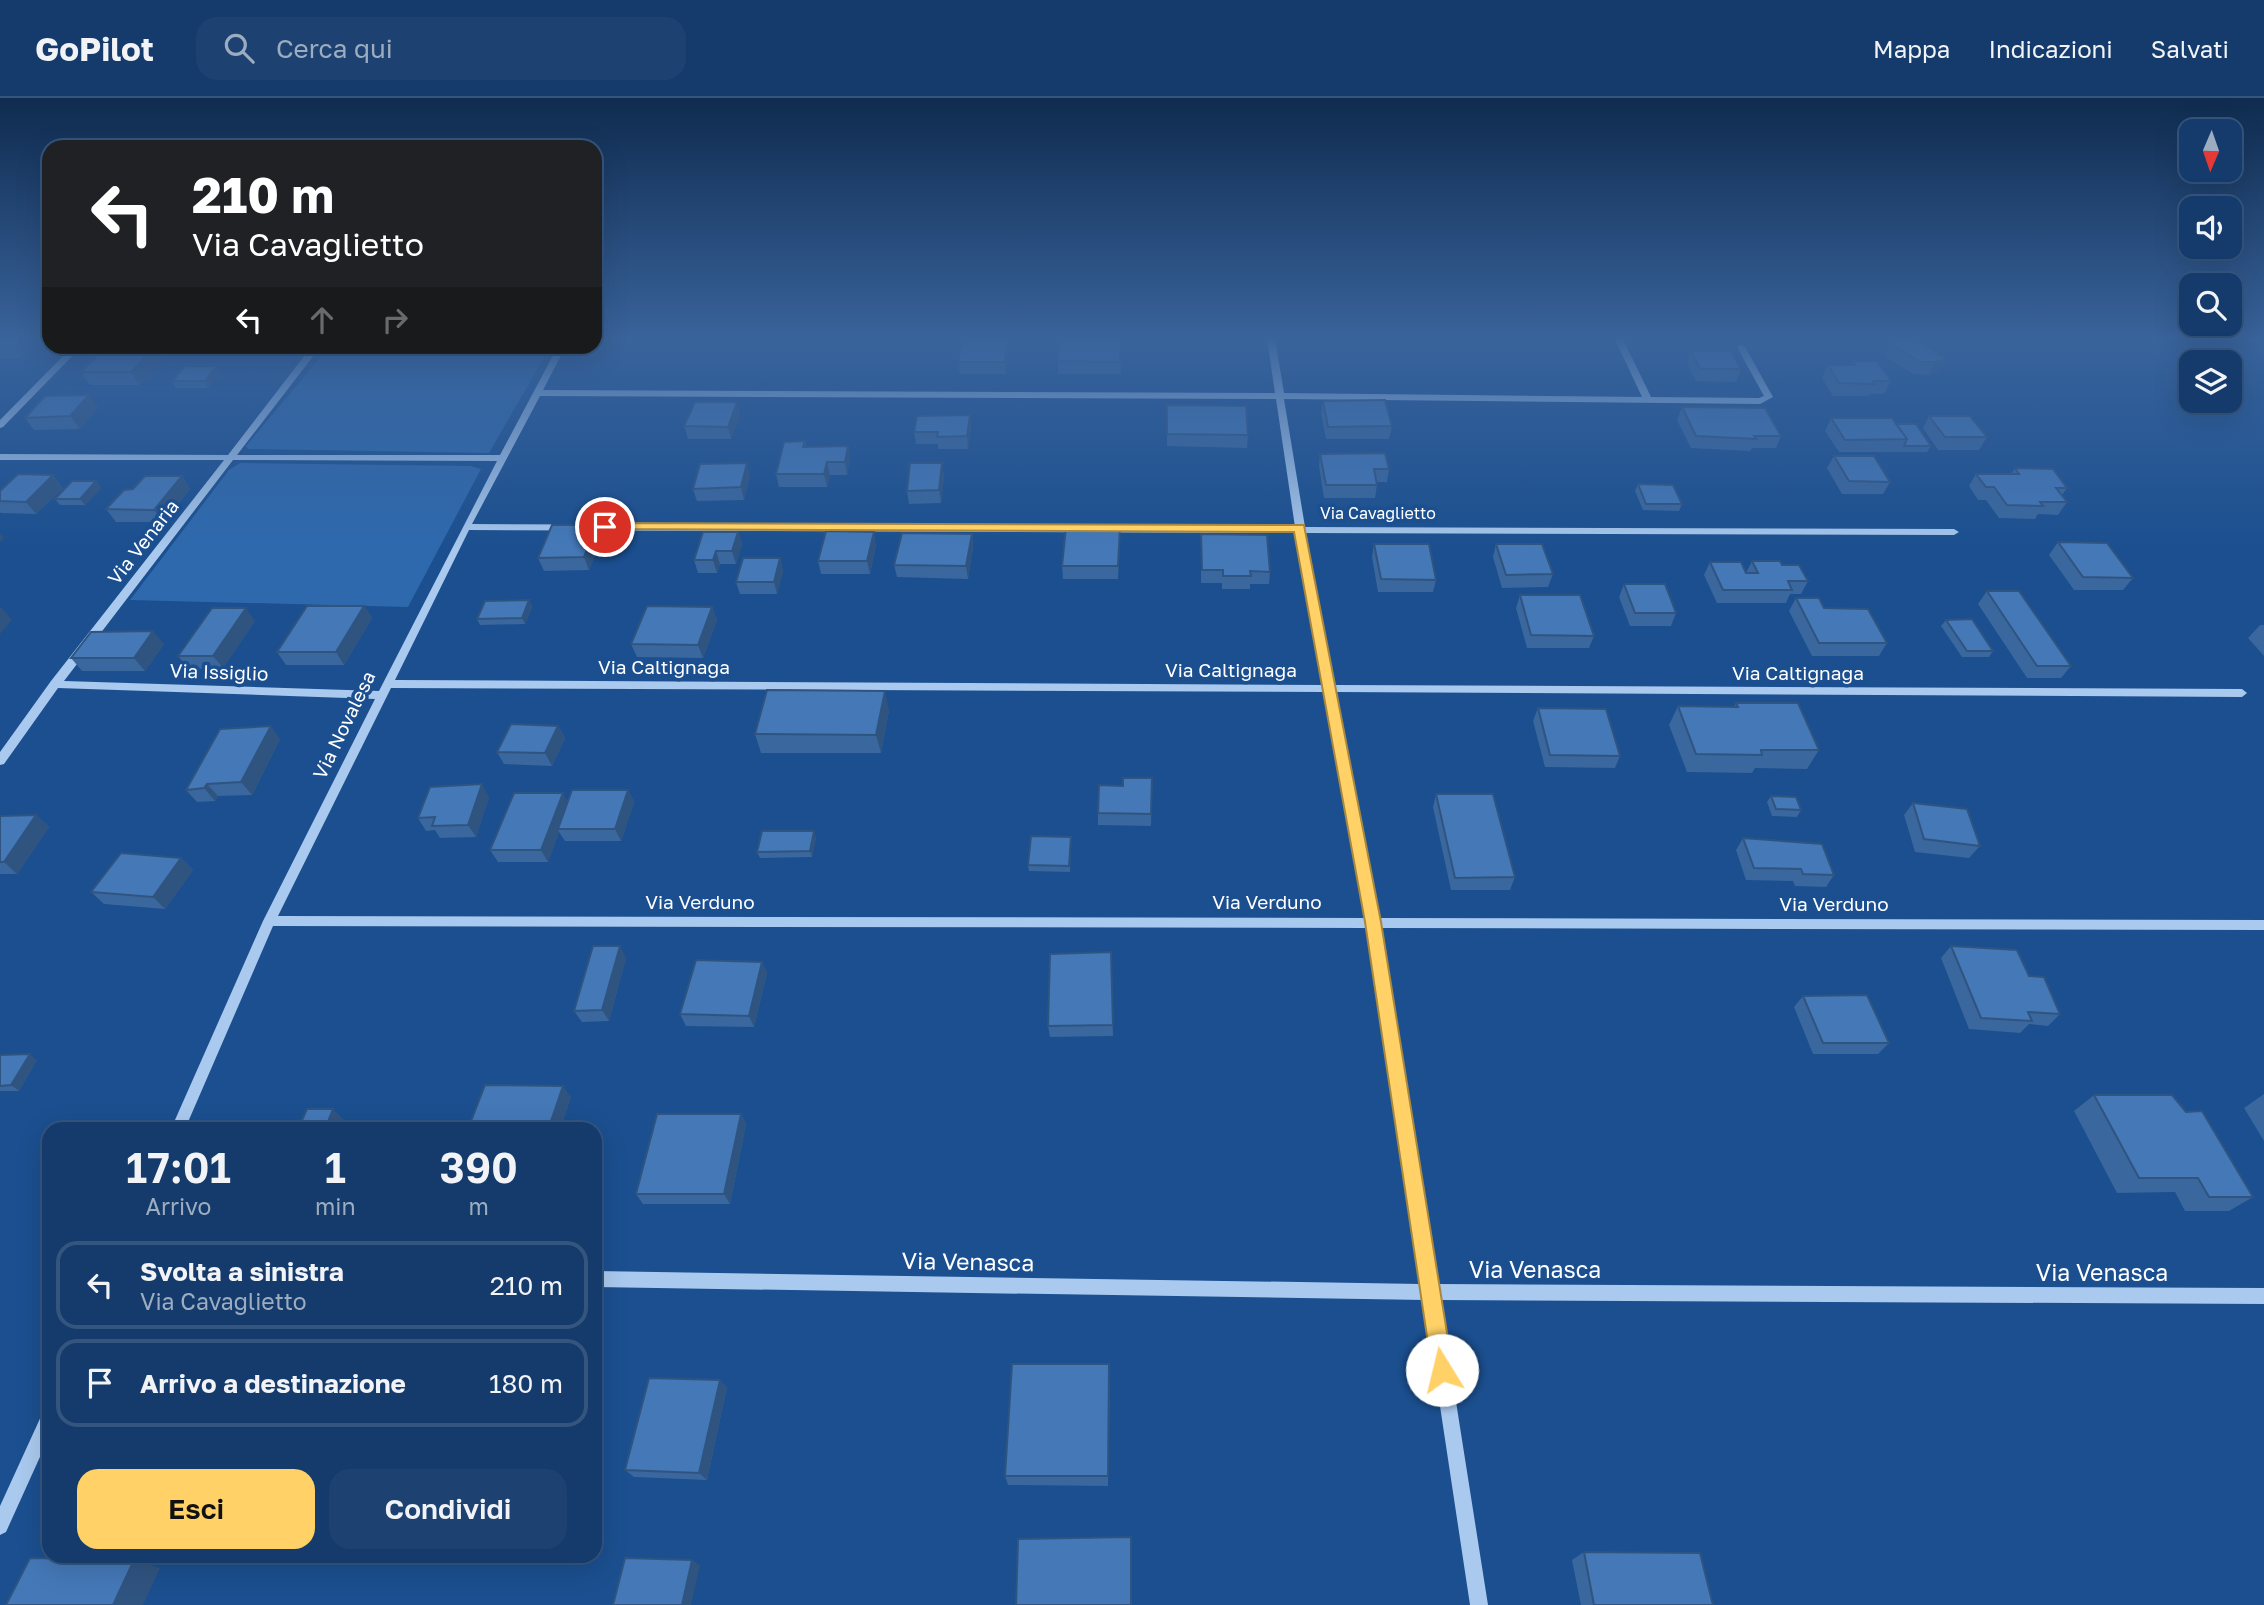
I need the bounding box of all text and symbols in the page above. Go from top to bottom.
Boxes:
search box [196,17,686,80]
text: GoPilot [35,29,154,68]
icon: search [220,29,258,67]
text: Cerca qui [276,33,393,64]
text: Mappa [1873,34,1950,63]
text: Indicazioni [1988,34,2113,63]
text: Salvati [2151,34,2229,63]
north arrow [2179,119,2242,182]
map controls [2179,119,2242,413]
text: 210 m [192,165,334,224]
icon: left [77,168,168,259]
button: sound [2179,196,2242,259]
text: Via Cavaglietto [192,225,424,263]
button: search [2179,273,2242,336]
icon: left [230,301,268,339]
icon: ahead [303,301,341,339]
icon: right [376,301,414,339]
button: layers [2179,350,2242,413]
street label: Via Venaria [102,495,183,589]
pin [575,497,635,557]
street label: Via Cavaglietto [1320,503,1436,523]
icon: arrive [586,508,624,546]
street label: Via Caltignaga [598,655,730,678]
street label: Via Issiglio [169,658,269,685]
street label: Via Caltignaga [1165,658,1297,681]
street label: Via Caltignaga [1732,661,1864,684]
street label: Via Novalesa [308,667,380,783]
street label: Via Verduno [645,890,755,913]
street label: Via Verduno [1212,890,1322,913]
street label: Via Verduno [1779,892,1889,915]
text: 17:01 [126,1142,231,1192]
text: 1 [325,1142,346,1192]
text: 390 [440,1142,518,1192]
text: Arrivo [146,1192,211,1220]
text: min [315,1192,356,1220]
text: m [469,1192,489,1220]
street label: Via Venasca [902,1246,1035,1276]
street label: Via Venasca [1469,1255,1601,1283]
text: Svolta a sinistra [140,1256,344,1287]
street label: Via Venasca [2036,1258,2168,1286]
icon: left [81,1266,119,1304]
text: 210 m [490,1270,563,1301]
text: Via Cavaglietto [140,1287,307,1315]
position arrow [1405,1333,1479,1407]
icon: arrive [81,1364,119,1402]
text: Arrivo a destinazione [140,1368,406,1399]
text: 180 m [489,1368,563,1399]
button: Esci [77,1469,315,1549]
button: Condividi [329,1469,567,1549]

